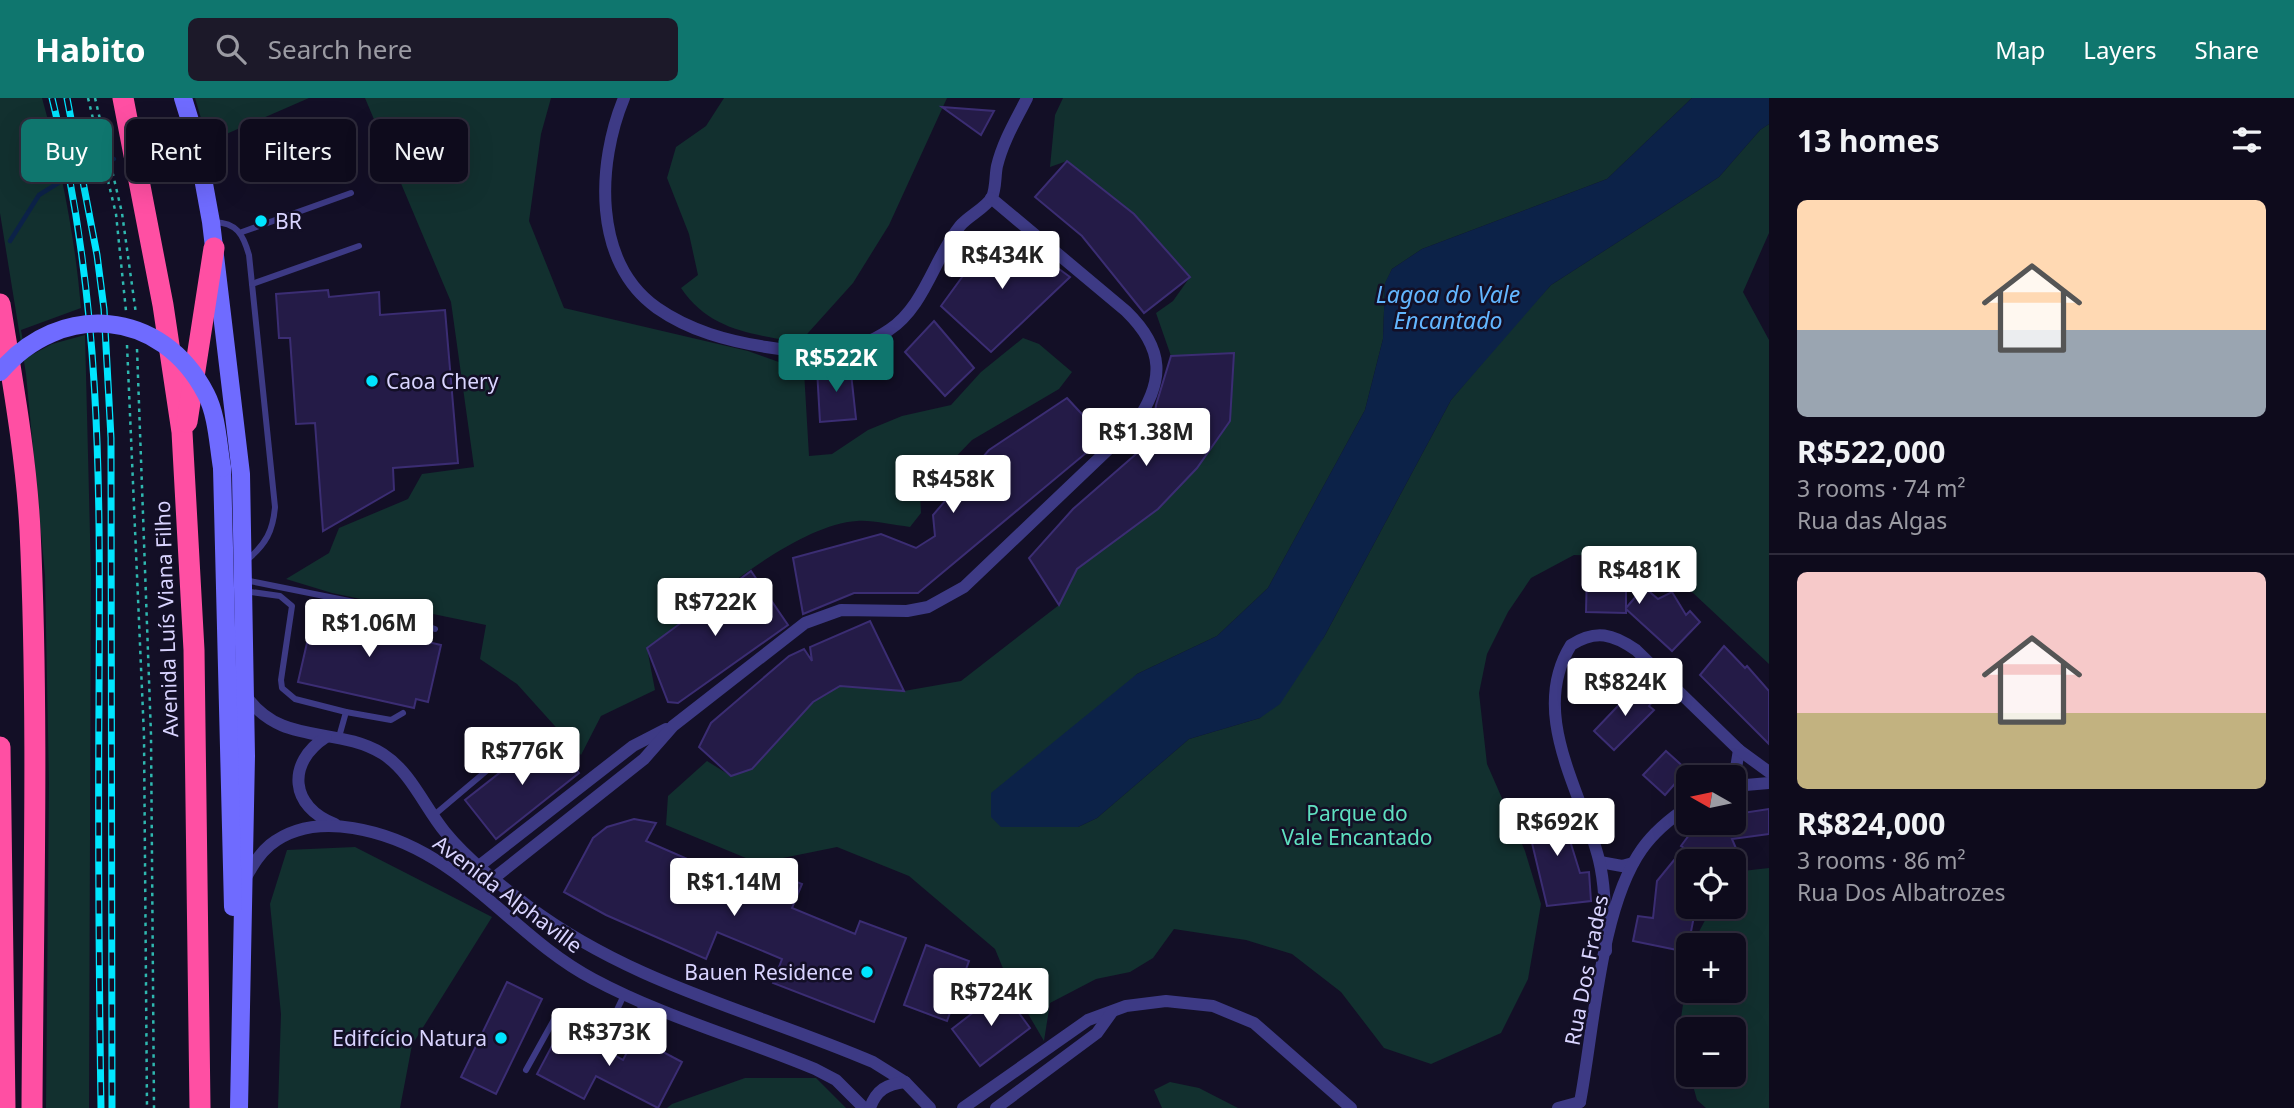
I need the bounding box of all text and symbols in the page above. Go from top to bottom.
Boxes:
search box [188,18,678,81]
text: Habito [35,27,146,72]
icon: search [212,30,250,68]
text: Search here [268,31,412,67]
text: Map [1995,33,2045,66]
text: Layers [2083,33,2157,66]
text: Share [2195,33,2259,66]
chip: Buy [21,119,112,182]
chip: Rent [126,119,226,182]
chip: Filters [240,119,356,182]
chip: New [370,119,468,182]
text: 13 homes [1797,120,1940,161]
icon: filters [2228,121,2266,159]
place label: BR [275,207,302,235]
marker: BR [253,213,269,229]
pin: R$434K [945,232,1059,291]
text: R$434K [961,238,1043,270]
icon: home [1969,245,2095,371]
water label: Lagoa do Vale Encantado [1376,278,1520,336]
pin: R$522K [779,334,893,394]
text: R$522K [795,341,877,373]
place label: Caoa Chery [386,367,499,395]
marker: Caoa Chery [364,373,380,389]
pin: R$1.38M [1081,408,1211,468]
text: R$1.38M [1098,415,1194,447]
text: R$522,000 [1797,431,1945,472]
pin: R$458K [896,456,1010,515]
text: R$458K [912,462,994,494]
text: 3 rooms · 74 m² [1797,472,1966,504]
street label: Avenida Luís Viana Filho [148,500,184,738]
text: Rua das Algas [1797,504,1947,536]
pin: R$481K [1582,546,1696,606]
text: R$481K [1598,553,1680,585]
pin: R$722K [658,578,772,638]
text: R$722K [674,585,756,617]
pin: R$1.06M [304,600,434,659]
text: R$1.06M [321,606,417,638]
icon: home [1969,617,2095,743]
pin: R$824K [1568,658,1682,718]
text: R$824K [1584,665,1666,697]
pin: R$776K [465,728,579,787]
text: R$776K [481,734,563,766]
north arrow [1676,765,1746,835]
map controls [1676,765,1746,1087]
pin: R$692K [1500,798,1614,858]
park label: Parque do Vale Encantado [1281,799,1433,851]
text: R$824,000 [1797,803,1945,844]
text: R$692K [1516,805,1598,837]
street label: Avenida Alphaville [428,829,588,959]
text: 3 rooms · 86 m² [1797,844,1966,876]
button: locate [1676,849,1746,919]
pin: R$1.14M [669,858,799,918]
text: R$1.14M [686,865,782,897]
text: Rua Dos Albatrozes [1797,876,2006,908]
street label: Rua Dos Frades [1558,892,1614,1048]
button: + [1676,933,1746,1003]
place label: Bauen Residence [684,958,853,986]
marker: Bauen Residence [859,964,875,980]
pin: R$724K [934,968,1048,1028]
text: R$724K [950,975,1032,1007]
pin: R$373K [552,1009,666,1068]
text: R$373K [568,1015,650,1047]
button: − [1676,1017,1746,1087]
place label: Edifcício Natura [332,1024,487,1052]
marker: Edifcício Natura [493,1030,509,1046]

